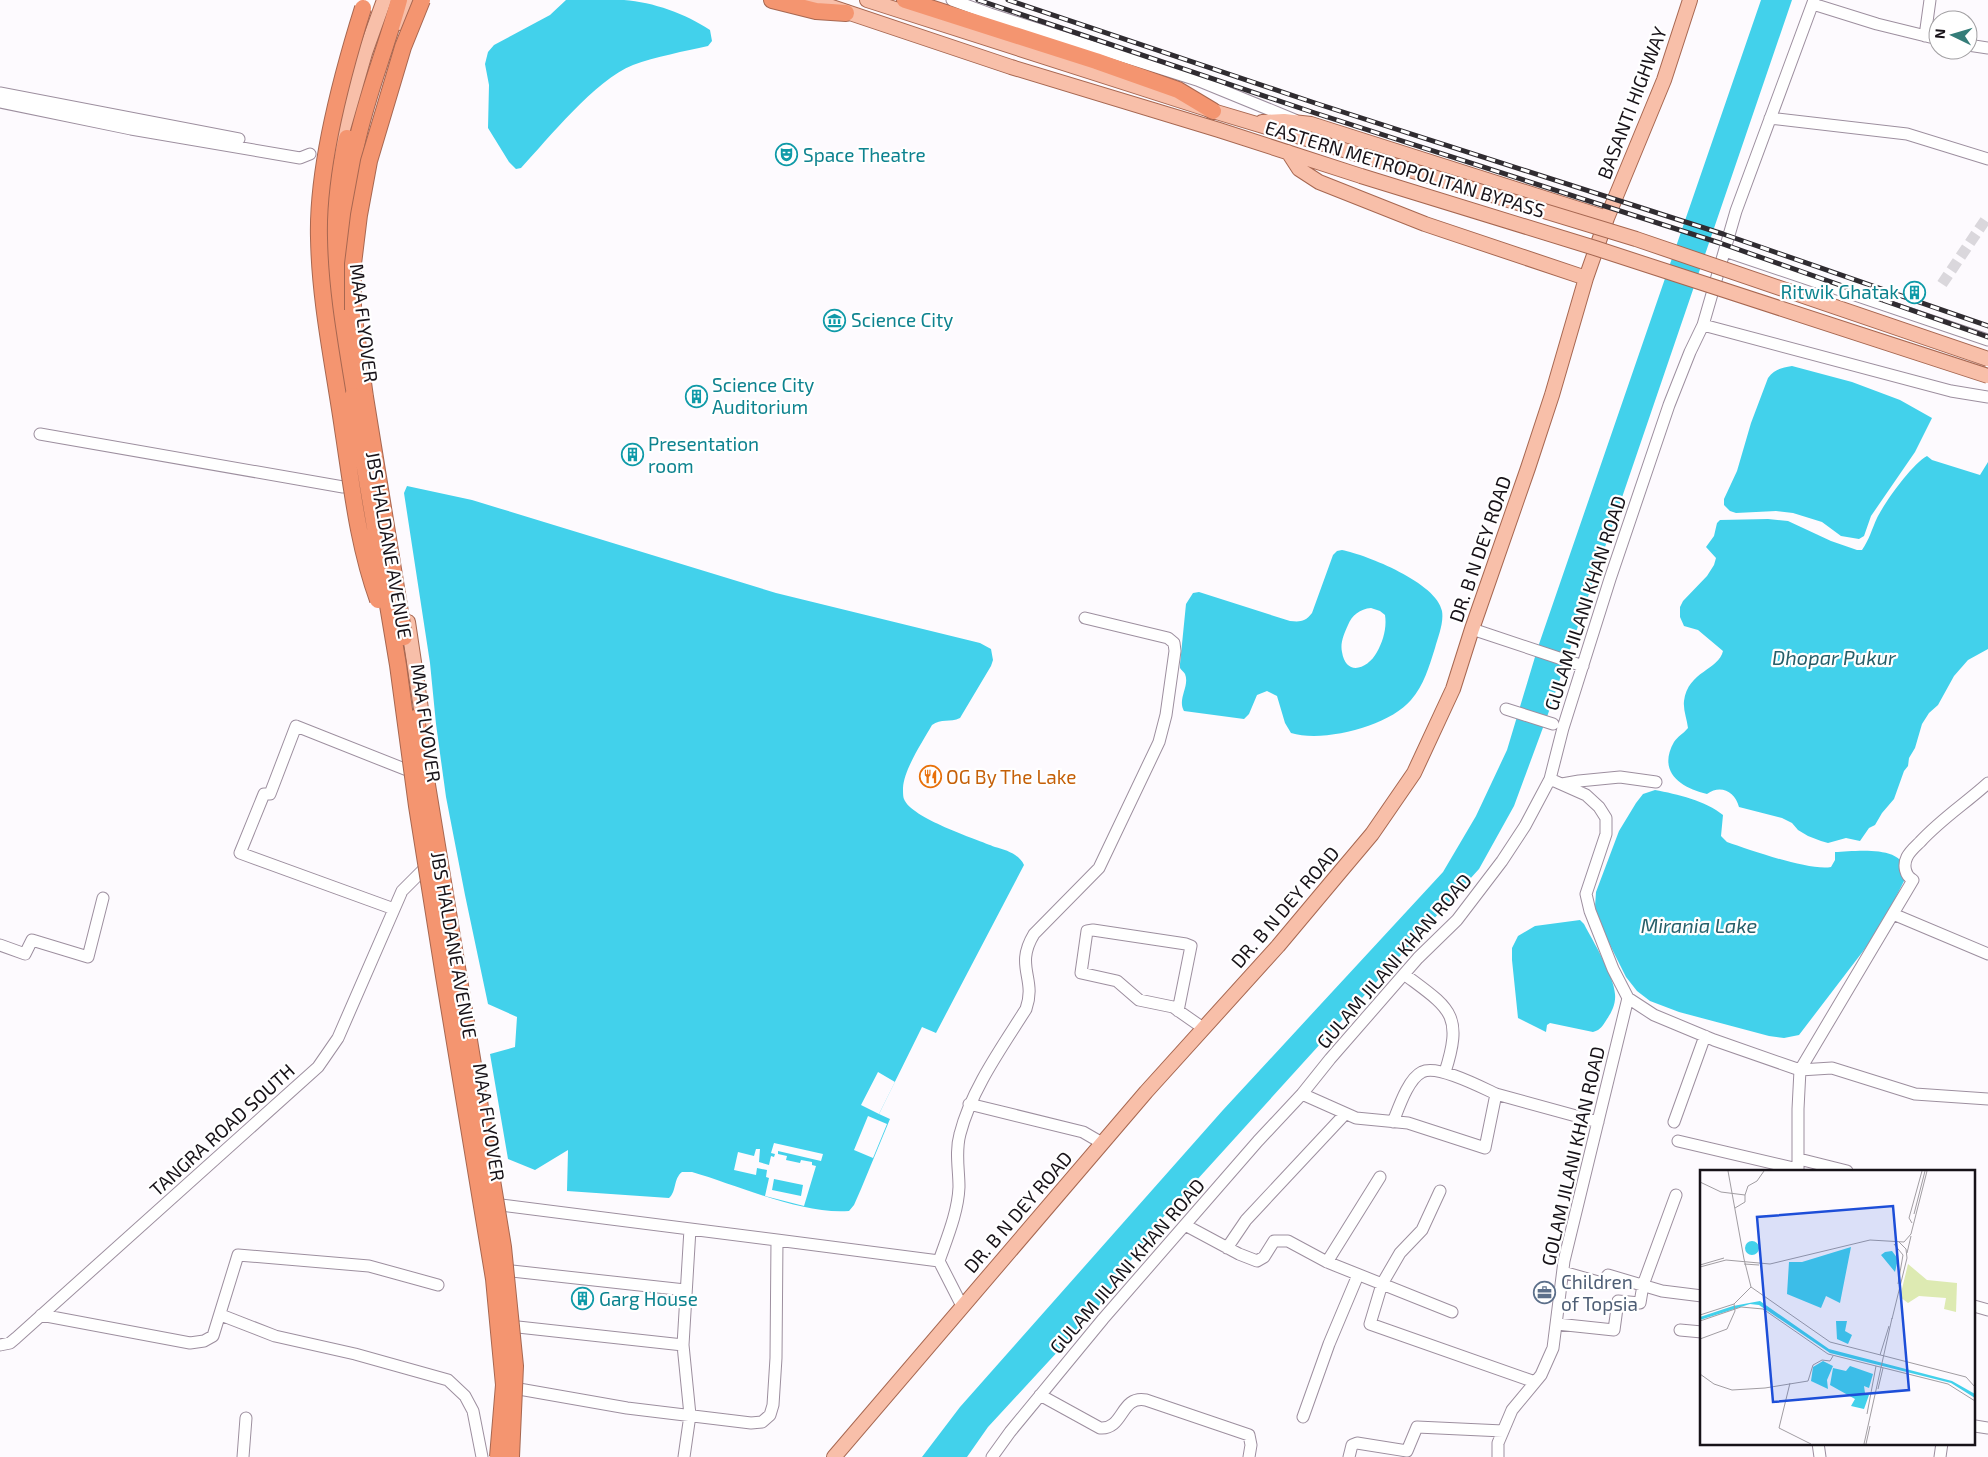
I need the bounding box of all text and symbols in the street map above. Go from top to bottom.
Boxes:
north arrow [1928,10,1978,60]
street label: BASANTI HIGHWAY [1592,23,1671,182]
text: N [1931,28,1948,40]
street label: EASTERN METROPOLITAN BYPASS [1263,115,1548,222]
theatre icon: Space Theatre [775,143,799,167]
place label: Space Theatre [803,143,926,166]
street label: MAA FLYOVER [346,262,383,384]
place label: Ritwik Ghatak [1780,280,1899,303]
building icon: Ritwik Ghatak [1903,280,1927,304]
museum icon: Science City [823,308,847,332]
place label: Science City [851,308,953,331]
place label: Science City Auditorium [712,373,814,418]
building icon: Science City Auditorium [684,384,708,408]
place label: Presentation room [648,432,759,477]
building icon: Presentation room [620,443,644,467]
street label: JBS HALDANE AVENUE [362,450,417,640]
street label: DR. B N DEY ROAD [1444,473,1515,625]
street label: GULAM JILANI KHAN ROAD [1539,493,1630,713]
water label: Dhopar Pukur [1772,645,1897,669]
street label: MAA FLYOVER [407,662,446,784]
restaurant icon: OG By The Lake [918,765,942,789]
place label: OG By The Lake [946,765,1076,788]
street label: DR. B N DEY ROAD [1226,841,1344,972]
street label: JBS HALDANE AVENUE [427,850,482,1040]
street label: GULAM JILANI KHAN ROAD [1311,868,1476,1053]
water label: Mirania Lake [1641,913,1758,937]
street label: GOLAM JILANI KHAN ROAD [1536,1044,1609,1268]
street label: TANGRA ROAD SOUTH [144,1058,299,1201]
street label: MAA FLYOVER [469,1061,510,1183]
street label: DR. B N DEY ROAD [959,1146,1077,1277]
inset map [1700,1170,1976,1444]
street label: GULAM JILANI KHAN ROAD [1044,1173,1209,1358]
place label: Children of Topsia [1561,1270,1638,1315]
office icon: Children of Topsia [1533,1281,1557,1305]
building icon: Garg House [571,1287,595,1311]
place label: Garg House [599,1287,698,1310]

